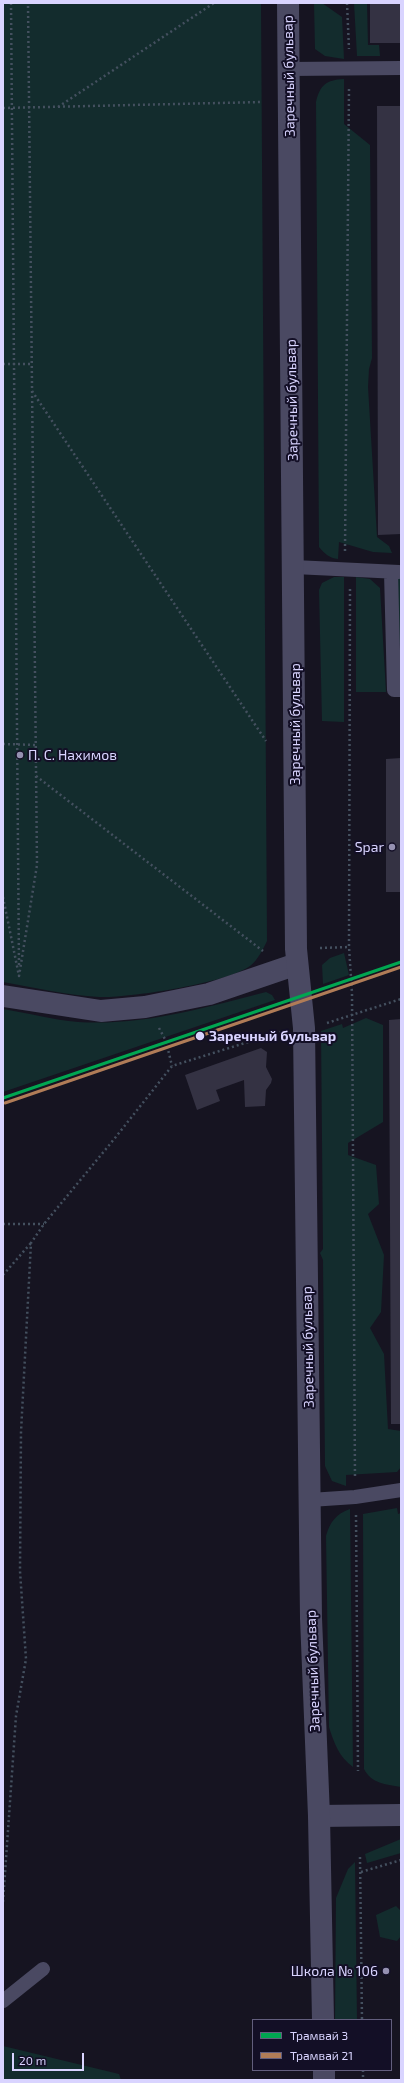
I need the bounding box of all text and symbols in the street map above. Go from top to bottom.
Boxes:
street label: Заречный бульвар [280,15,298,137]
street label: Заречный бульвар [283,339,301,461]
street label: Заречный бульвар [287,663,303,785]
place label: П. С. Нахимов [28,747,117,763]
marker: П. С. Нахимов [15,750,25,760]
place label: Spar [355,839,384,855]
marker: Spar [387,842,397,852]
place label: Заречный бульвар [209,1028,336,1044]
marker: Заречный бульвар [194,1030,206,1042]
street label: Заречный бульвар [299,1286,317,1408]
street label: Заречный бульвар [302,1610,324,1732]
place label: Школа № 106 [291,1963,378,1979]
marker: Школа № 106 [381,1966,391,1976]
legend [252,2019,392,2071]
text: Трамвай 3 [290,2028,348,2042]
scale bar [14,2045,86,2071]
text: Трамвай 21 [290,2048,353,2062]
text: 20 m [19,2053,46,2067]

